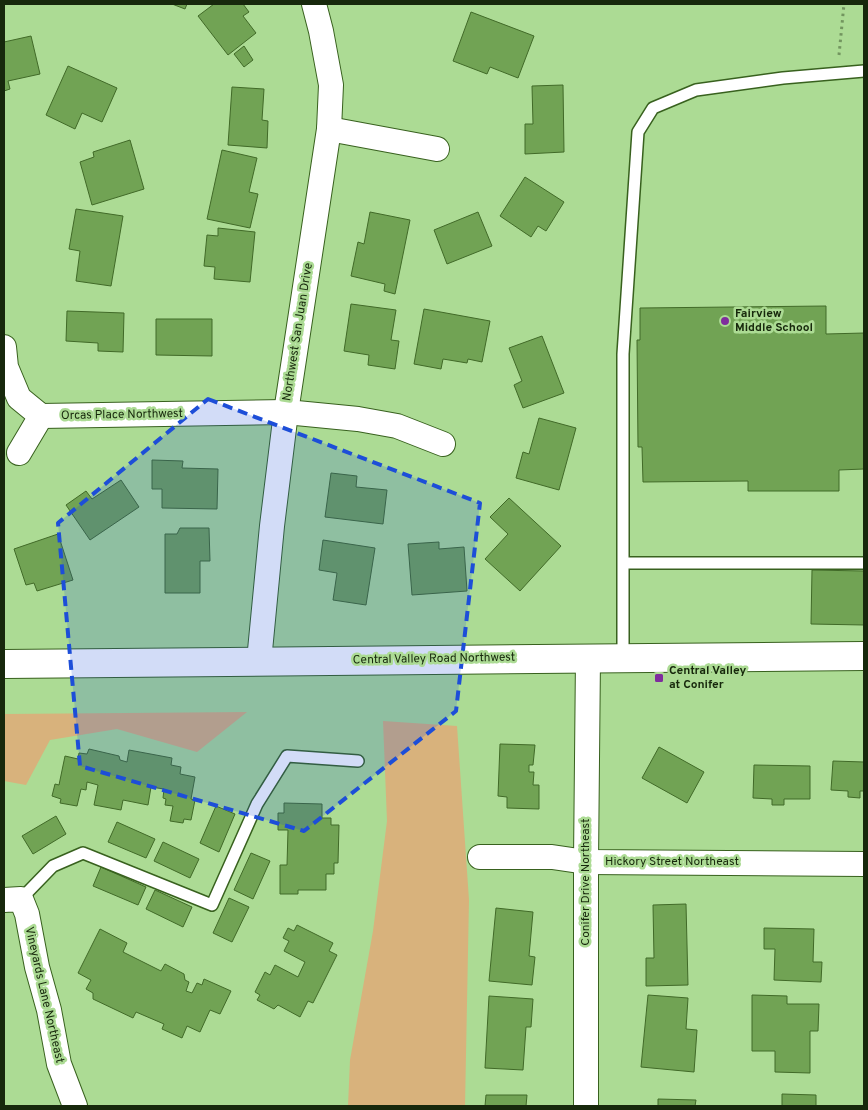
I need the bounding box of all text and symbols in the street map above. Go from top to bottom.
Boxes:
street label: Northwest San Juan Drive [279,262,317,402]
place label: Fairview Middle School [735,306,813,336]
marker: Fairview Middle School [719,315,731,327]
street label: Orcas Place Northwest [61,406,183,424]
street label: Central Valley Road Northwest [353,650,515,668]
place label: Central Valley at Conifer [669,663,746,693]
marker: Central Valley at Conifer [653,672,665,684]
street label: Conifer Drive Northeast [578,818,594,946]
street label: Hickory Street Northeast [605,854,739,870]
street label: Vineyards Lane Northeast [21,925,67,1065]

